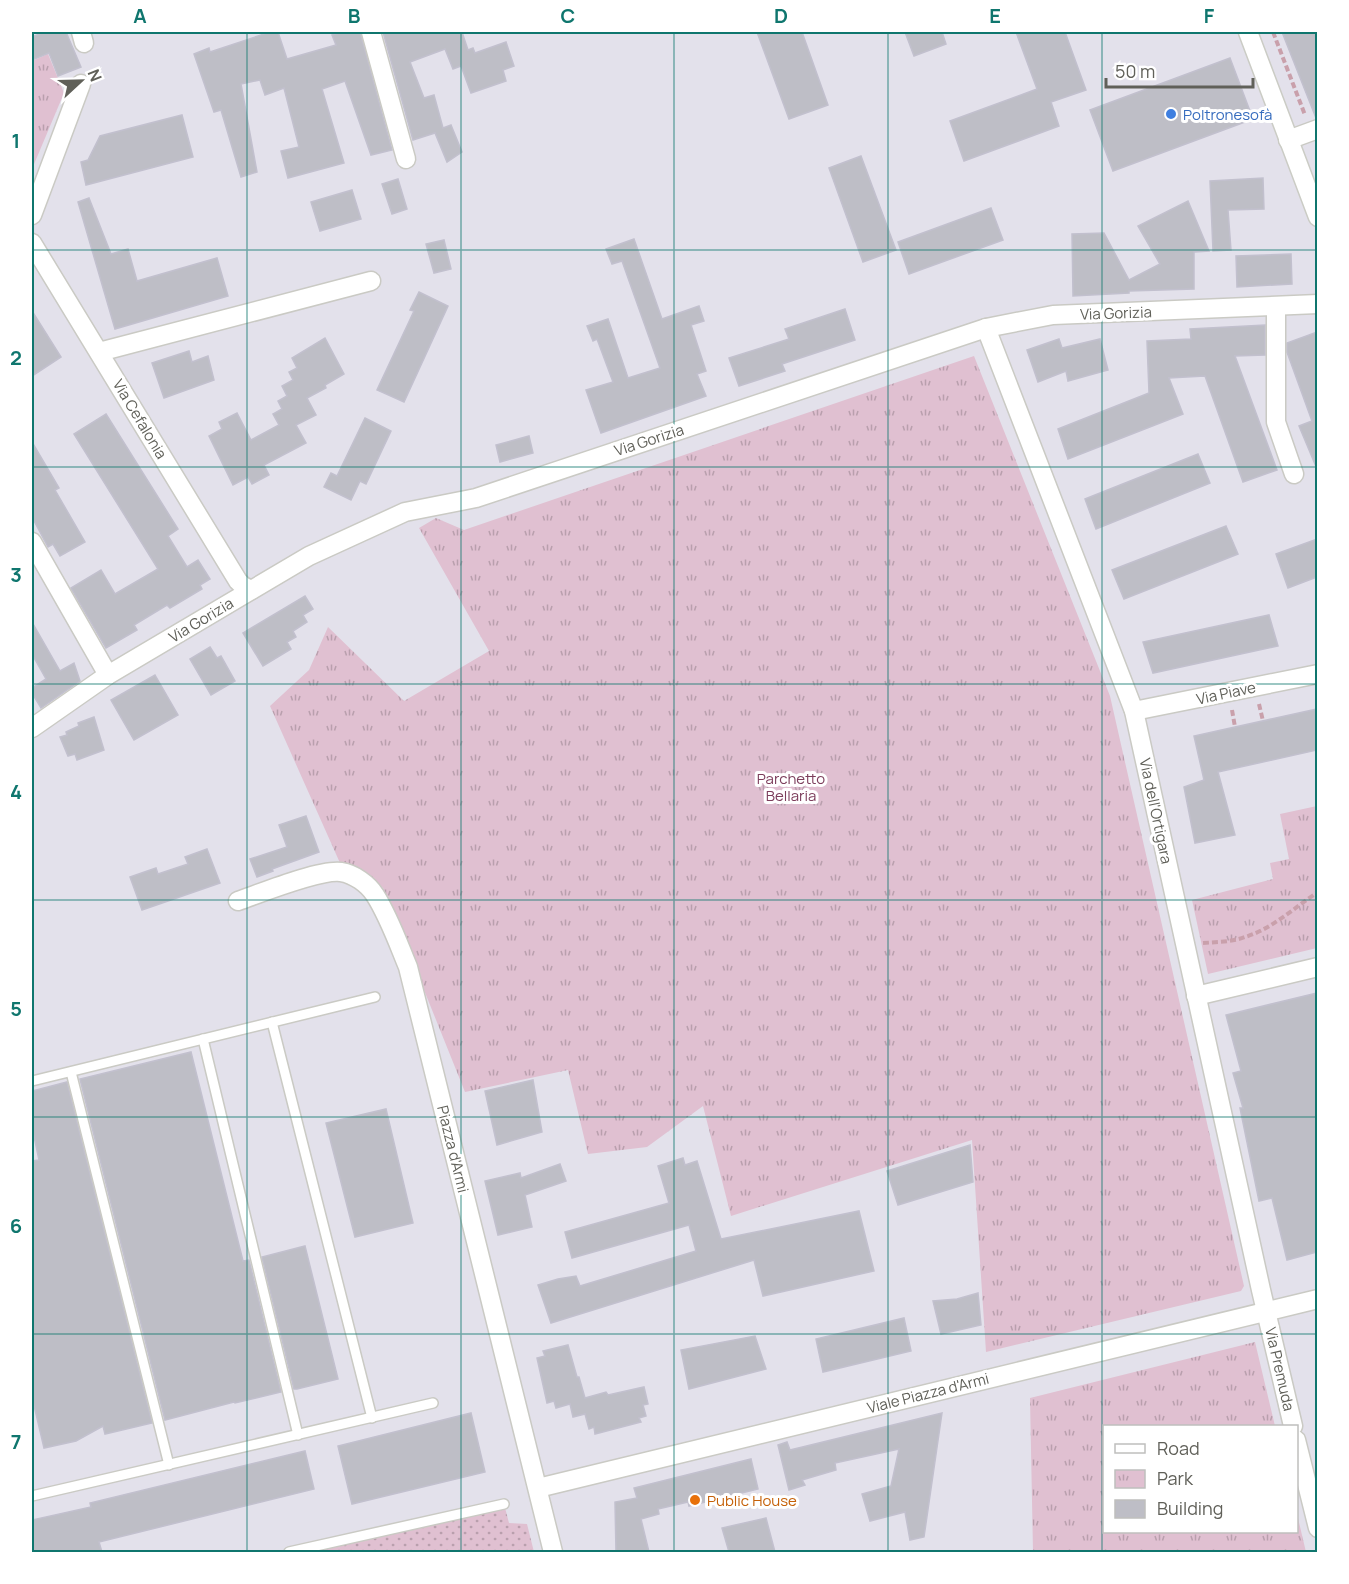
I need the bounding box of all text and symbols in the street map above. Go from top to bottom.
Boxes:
text: A [133,2,147,29]
text: B [348,2,361,29]
text: C [561,2,575,29]
text: D [774,2,788,29]
text: E [989,2,1001,29]
text: F [1204,2,1215,29]
north arrow [51,51,111,111]
scale bar [1106,51,1253,89]
text: 50 m [1115,59,1155,83]
text: N [83,66,107,85]
place label: Poltronesofà [1183,104,1272,125]
marker: Poltronesofà [1164,107,1178,121]
text: 1 [12,127,20,154]
street label: Via Gorizia [1080,301,1152,325]
text: 2 [10,344,22,371]
street label: Via Cefalonia [108,375,172,463]
street label: Via Gorizia [612,419,686,461]
text: 3 [10,561,22,588]
street label: Via Gorizia [165,593,237,647]
street label: Via Piave [1194,676,1258,710]
street label: Via dell'Ortigara [1135,756,1177,866]
park label: Parchetto Bellaria [757,768,825,806]
text: 4 [10,778,22,805]
text: 5 [10,995,22,1022]
street label: Piazza d'Armi [432,1103,474,1195]
text: 6 [10,1212,22,1239]
street label: Via Premuda [1260,1325,1300,1413]
street label: Viale Piazza d'Armi [865,1368,991,1418]
legend [1103,1425,1298,1533]
text: 7 [11,1428,21,1455]
text: Road [1157,1436,1200,1460]
text: Park [1157,1466,1194,1490]
place label: Public House [707,1490,797,1511]
marker: Public House [688,1493,702,1507]
text: Building [1157,1496,1223,1520]

